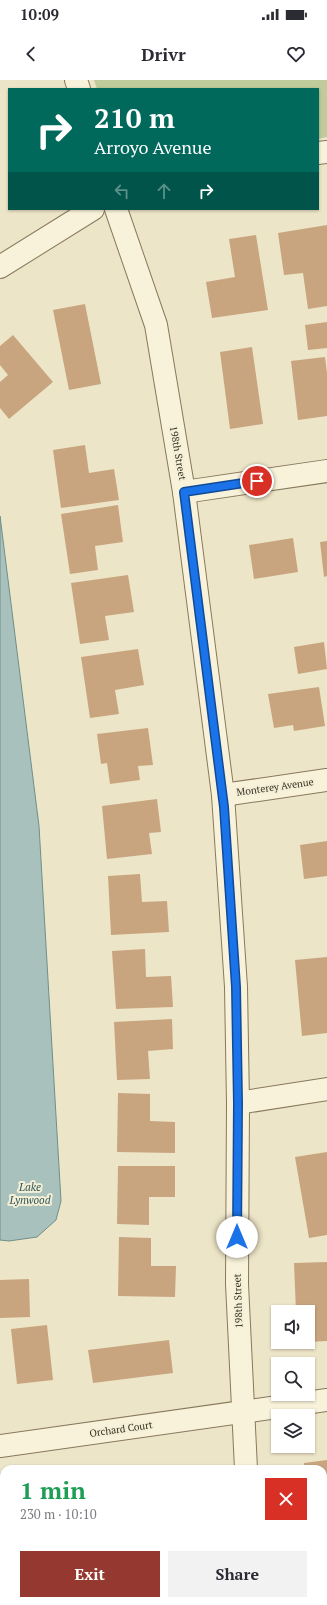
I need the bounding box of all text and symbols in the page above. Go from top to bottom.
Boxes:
text: 10:09 [20,4,59,24]
text: Drivr [141,42,186,66]
icon: back [20,43,42,65]
icon: heart [285,43,307,65]
text: 210 m [94,99,175,136]
icon: right [28,104,80,156]
text: Arroyo Avenue [94,135,211,159]
icon: left [111,180,133,202]
icon: ahead [153,180,175,202]
icon: right [195,180,217,202]
street label: 198th Street [167,425,189,481]
pin [240,464,274,498]
icon: arrive [246,470,268,492]
street label: Monterey Avenue [236,775,314,799]
water label: Lake Lynwood [8,1180,51,1207]
position arrow [216,1216,258,1258]
street label: 198th Street [231,1273,245,1329]
map controls [271,1305,315,1453]
button: sound [271,1305,315,1349]
button: search [271,1357,315,1401]
button: layers [271,1409,315,1453]
street label: Orchard Court [89,1418,154,1440]
text: 1 min [20,1474,86,1506]
button: close [265,1478,307,1520]
text: 230 m · 10:10 [20,1505,97,1523]
button: Exit [20,1551,160,1597]
button: Share [168,1551,307,1597]

